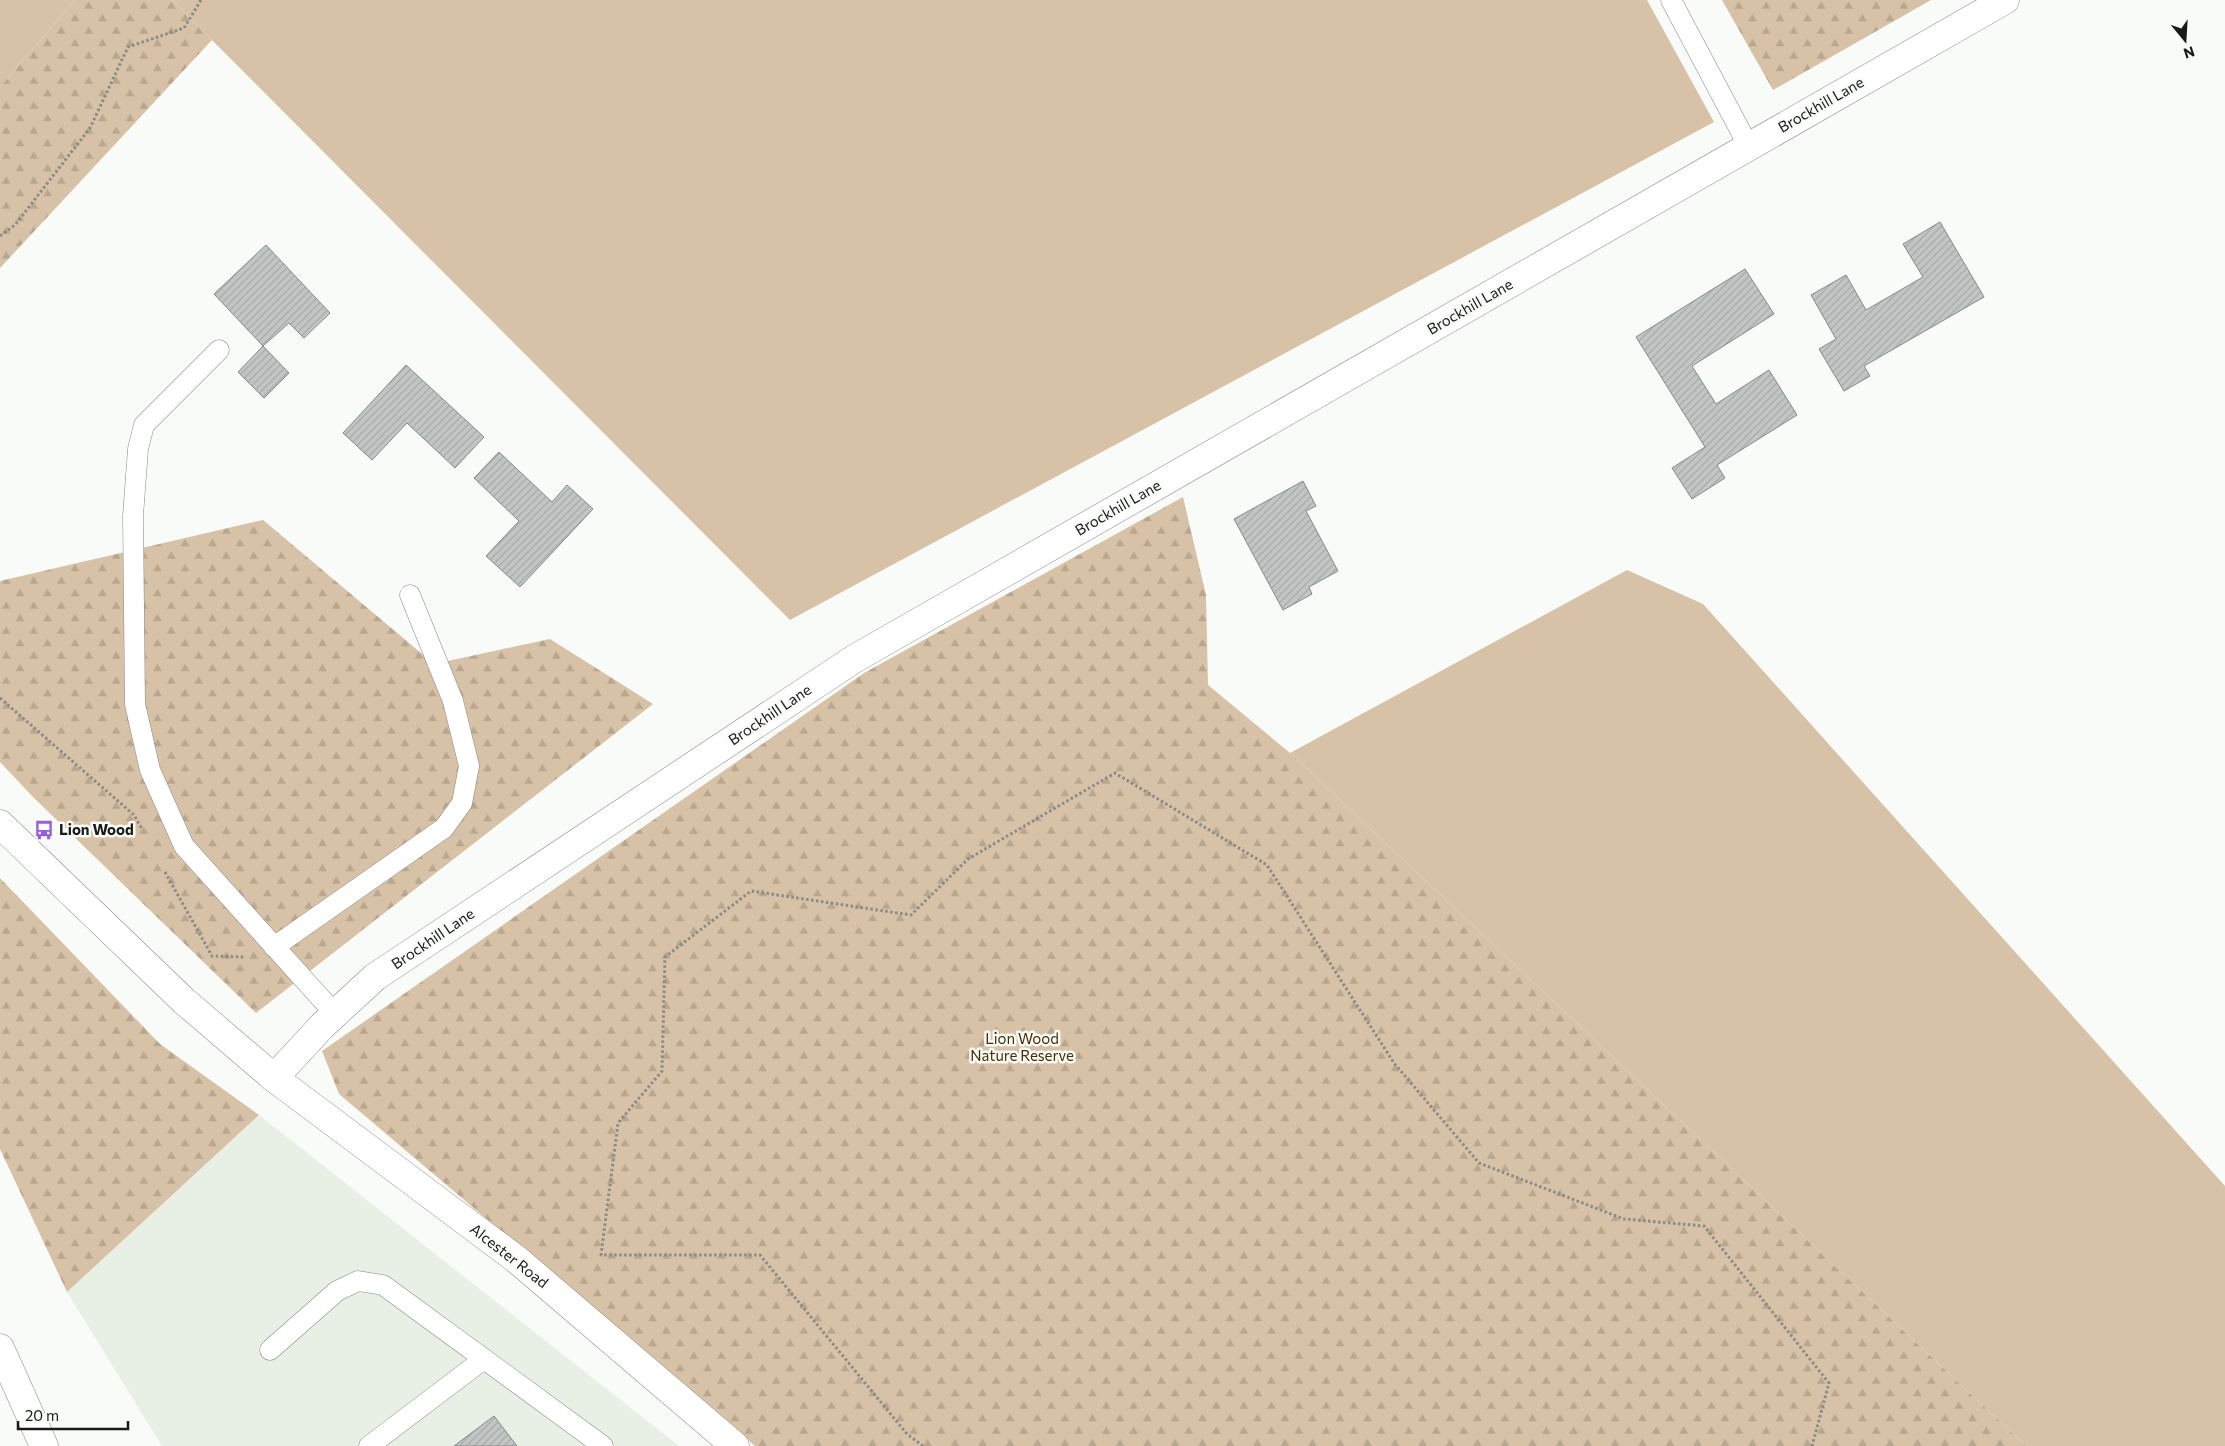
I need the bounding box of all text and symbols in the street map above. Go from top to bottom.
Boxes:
north arrow [2160,15,2210,65]
text: N [2182,43,2197,63]
street label: Brockhill Lane [1775,72,1867,136]
street label: Brockhill Lane [1424,274,1516,338]
street label: Brockhill Lane [1072,475,1164,539]
street label: Brockhill Lane [725,680,814,748]
bus stop icon: Lion Wood [33,819,55,841]
place label: Lion Wood [59,820,134,838]
street label: Brockhill Lane [388,904,477,972]
park label: Lion Wood Nature Reserve [970,1029,1074,1064]
street label: Alcester Road [467,1219,552,1291]
scale bar [18,1398,128,1430]
text: 20 m [25,1406,59,1424]

